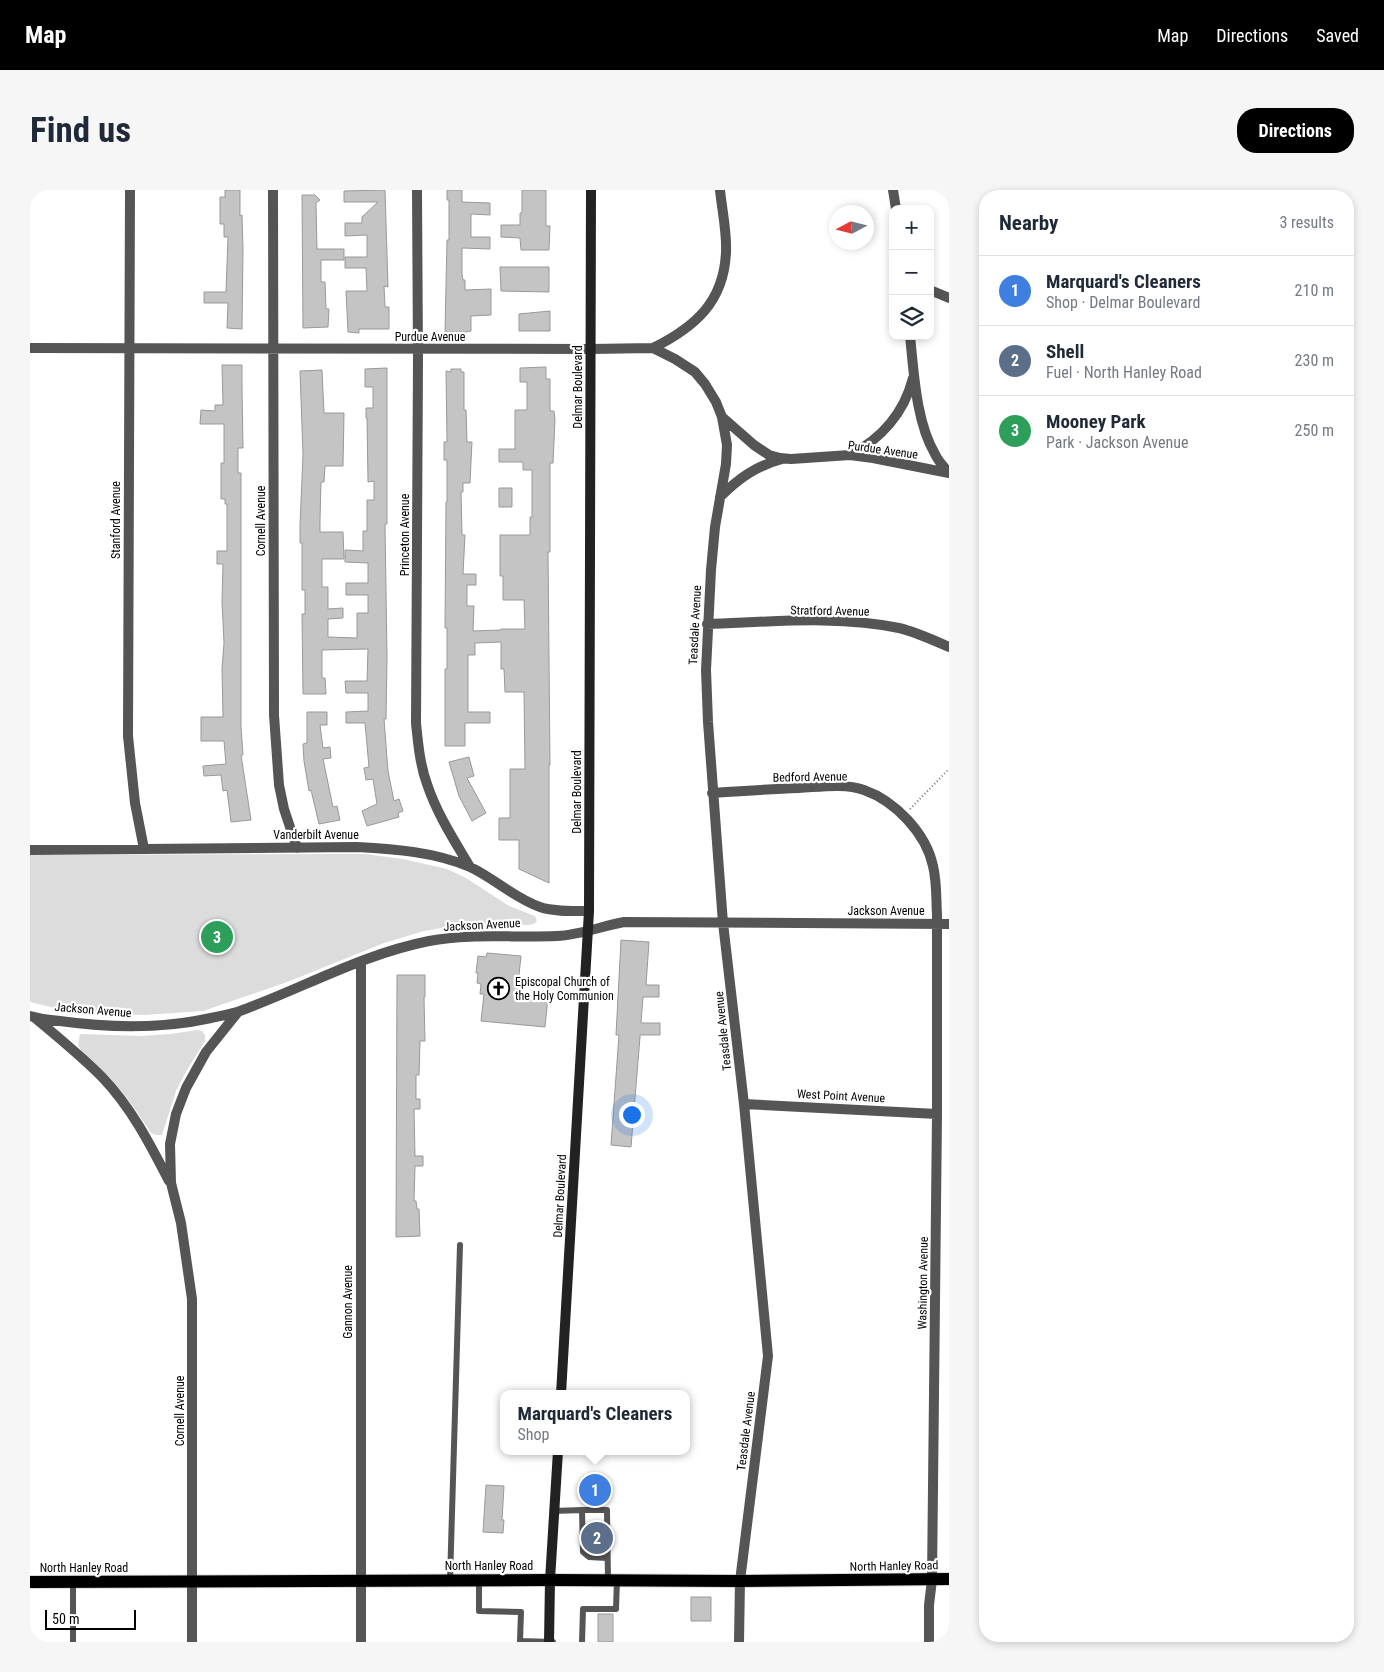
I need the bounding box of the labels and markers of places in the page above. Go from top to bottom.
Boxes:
pin: 3 [201,918,233,956]
place label: Episcopal Church of the Holy Communion [515,975,614,1003]
church icon: Episcopal Church of the Holy Communion [487,977,511,1001]
pin: 1 [579,1471,611,1509]
pin: 2 [581,1519,613,1557]

